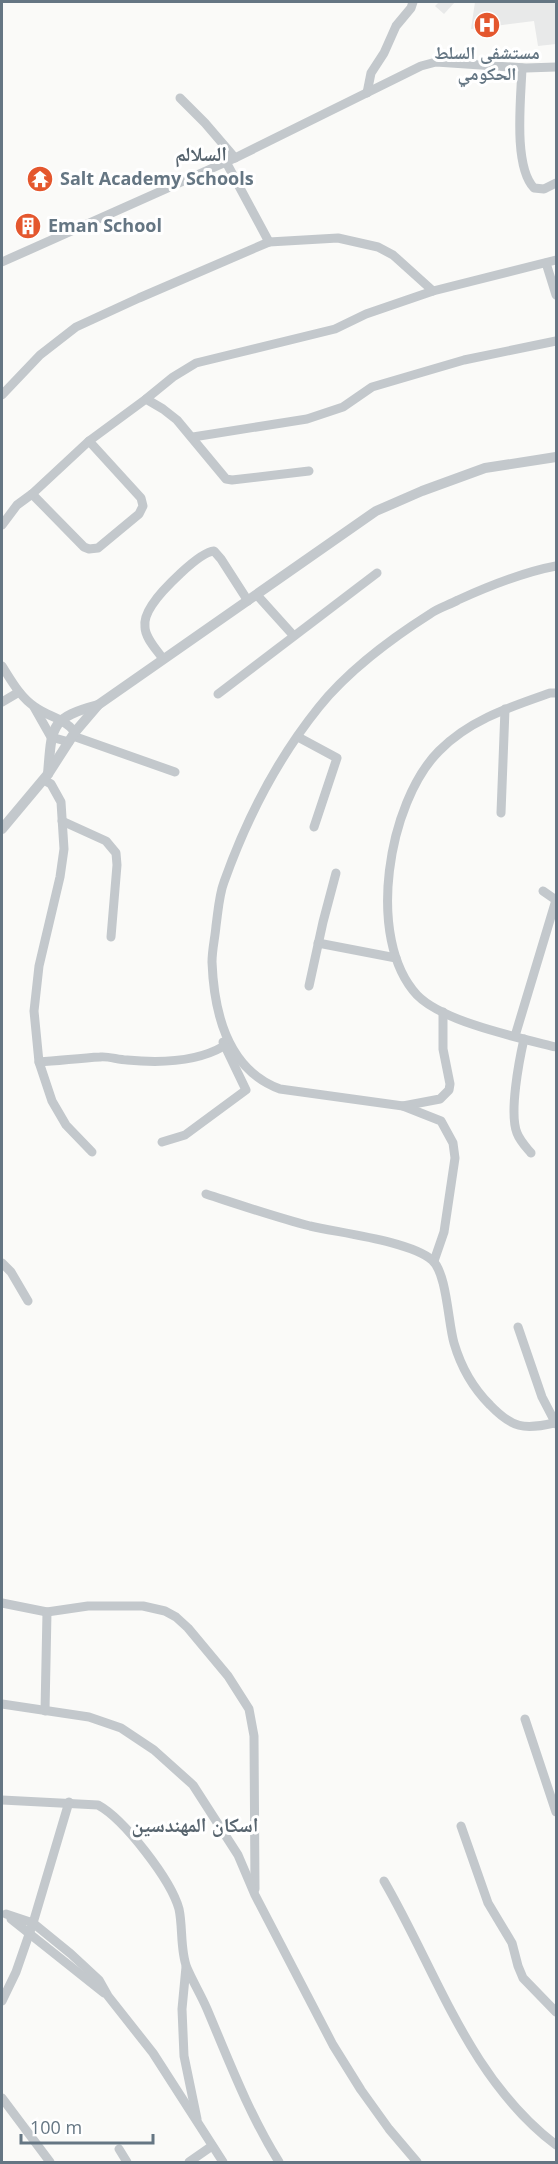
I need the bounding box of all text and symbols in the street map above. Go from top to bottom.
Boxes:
hospital icon: مستشفى السلط الحكومي [472,10,502,40]
place label: مستشفى السلط الحكومي [434,40,540,88]
district label: السلالم [175,140,227,168]
temple icon: Salt Academy Schools [25,164,55,194]
place label: Salt Academy Schools [60,166,254,190]
building icon: Eman School [13,211,43,241]
place label: Eman School [48,213,162,237]
district label: اسكان المهندسين [132,1811,259,1838]
scale bar [21,2107,153,2145]
text: 100 m [30,2115,82,2139]

